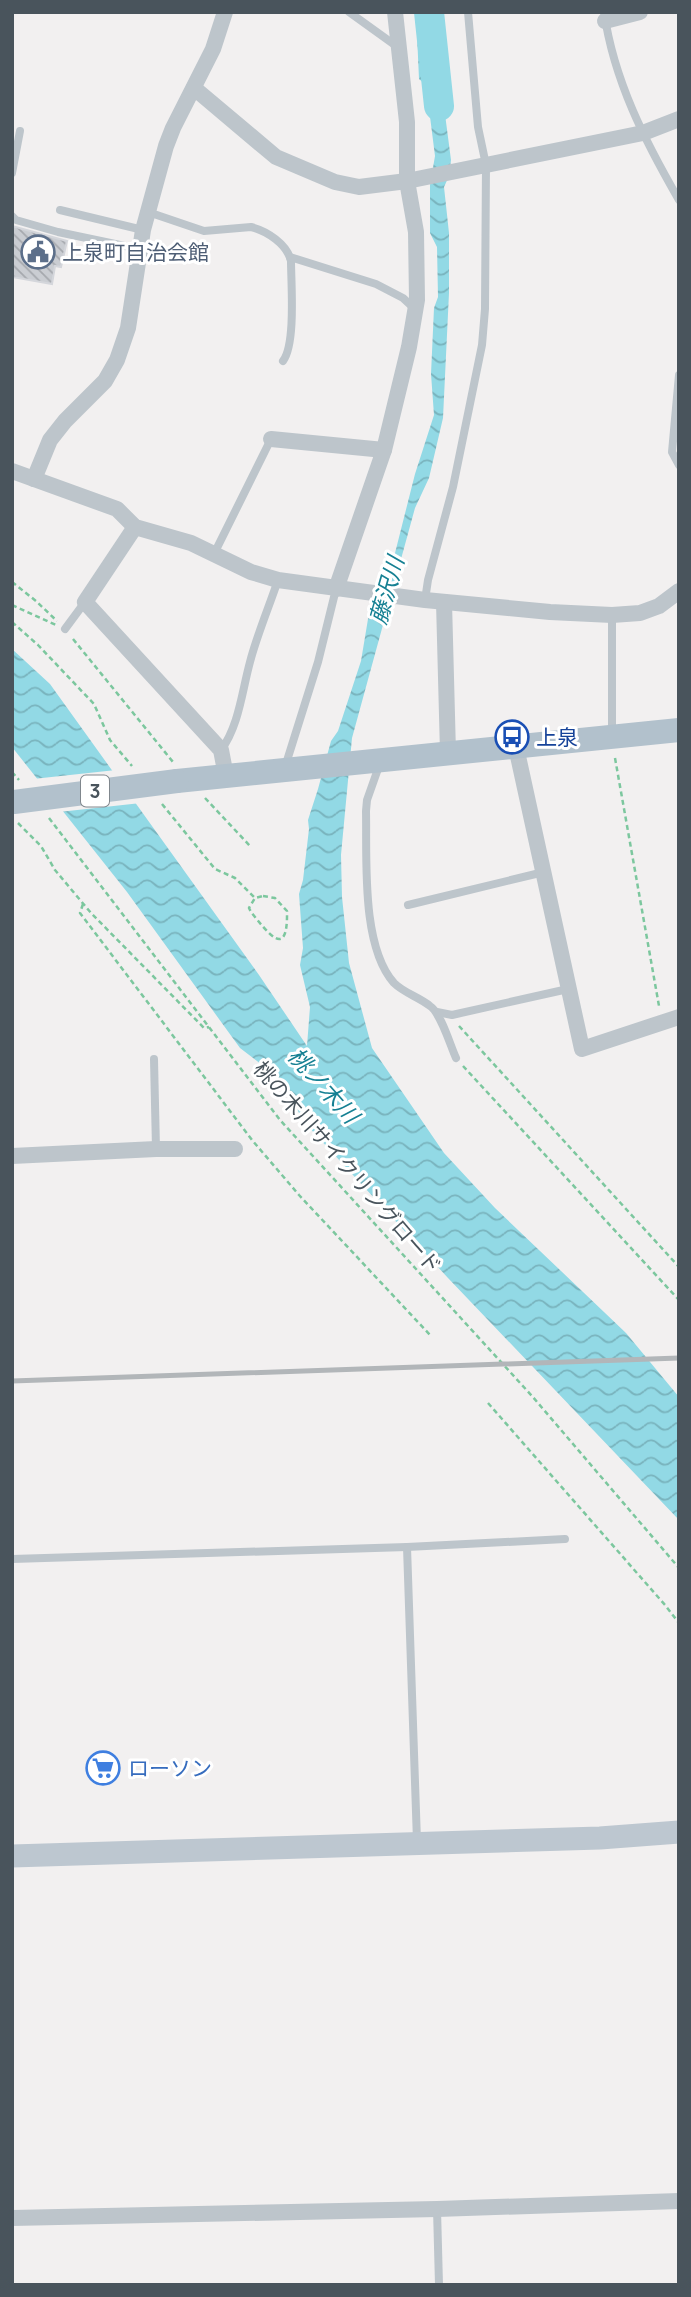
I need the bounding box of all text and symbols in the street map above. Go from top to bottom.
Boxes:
public building icon: 上泉町自治会館 [19,233,57,271]
place label: 上泉町自治会館 [62,238,209,266]
water label: 藤沢川 [361,550,412,628]
bus stop icon: 上泉 [493,718,531,756]
place label: 上泉 [536,723,578,751]
road number: 3 [81,776,109,806]
water label: 桃ノ木川 [281,1040,369,1132]
street label: 桃の木川サイクリングロード [248,1055,448,1279]
supermarket icon: ローソン [84,1749,122,1787]
place label: ローソン [128,1754,212,1782]

